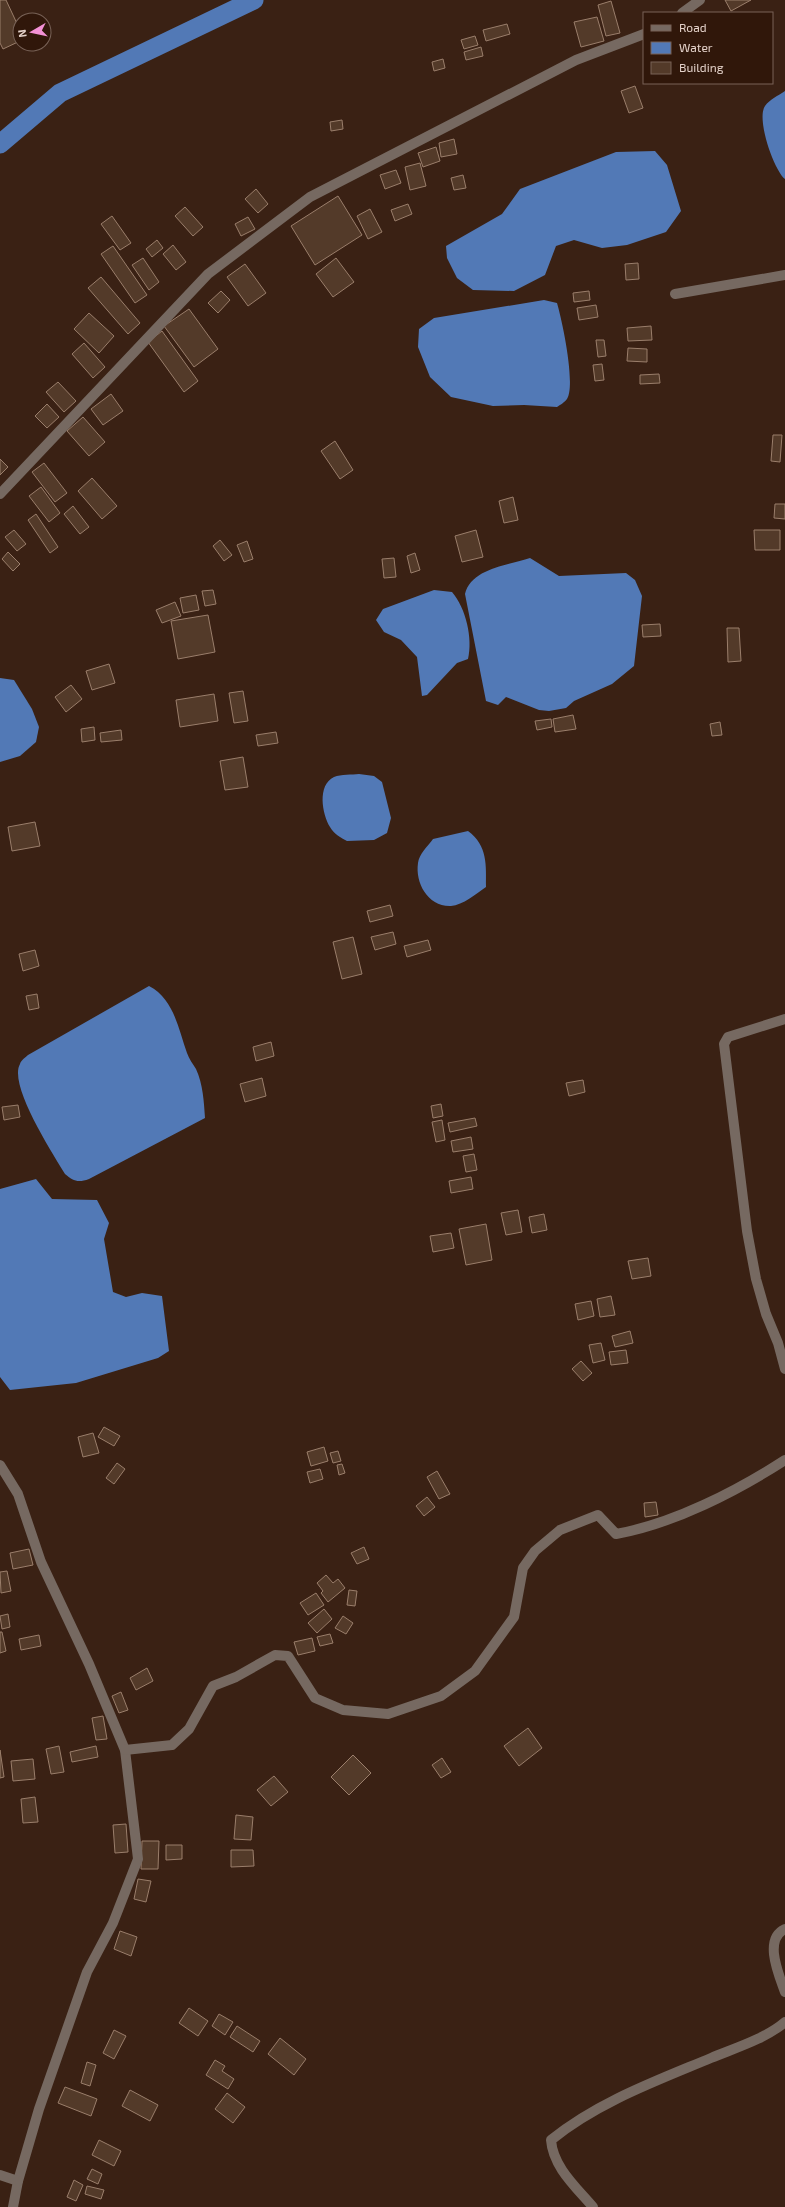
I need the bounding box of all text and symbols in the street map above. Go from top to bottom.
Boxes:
north arrow [12,12,52,52]
legend [643,12,773,84]
text: Road [679,20,707,34]
text: N [15,29,29,39]
text: Water [679,40,713,54]
text: Building [679,60,724,74]

